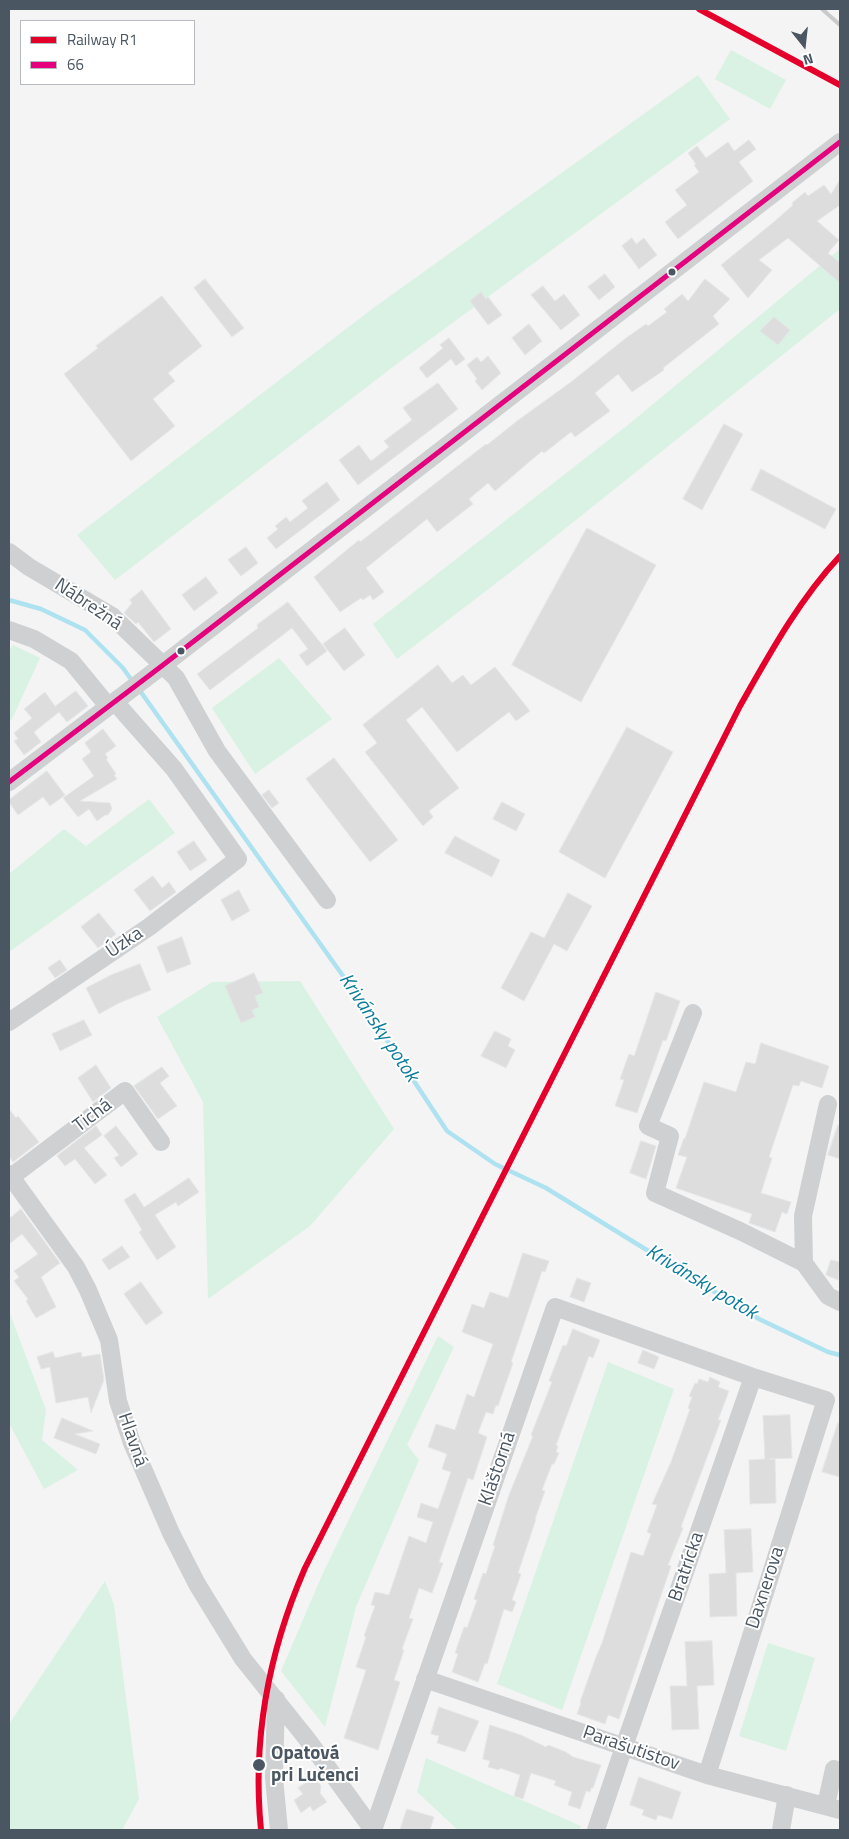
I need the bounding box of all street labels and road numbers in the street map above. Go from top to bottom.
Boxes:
street label: Nábrežná [50,574,126,636]
street label: Úzka [102,923,148,963]
street label: Tichá [69,1094,117,1138]
street label: Hlavná [112,1410,152,1470]
street label: Kláštorná [475,1429,521,1509]
street label: Bratrícka [664,1529,710,1605]
street label: Daxnerova [742,1544,790,1632]
street label: Parašutistov [580,1722,682,1776]

